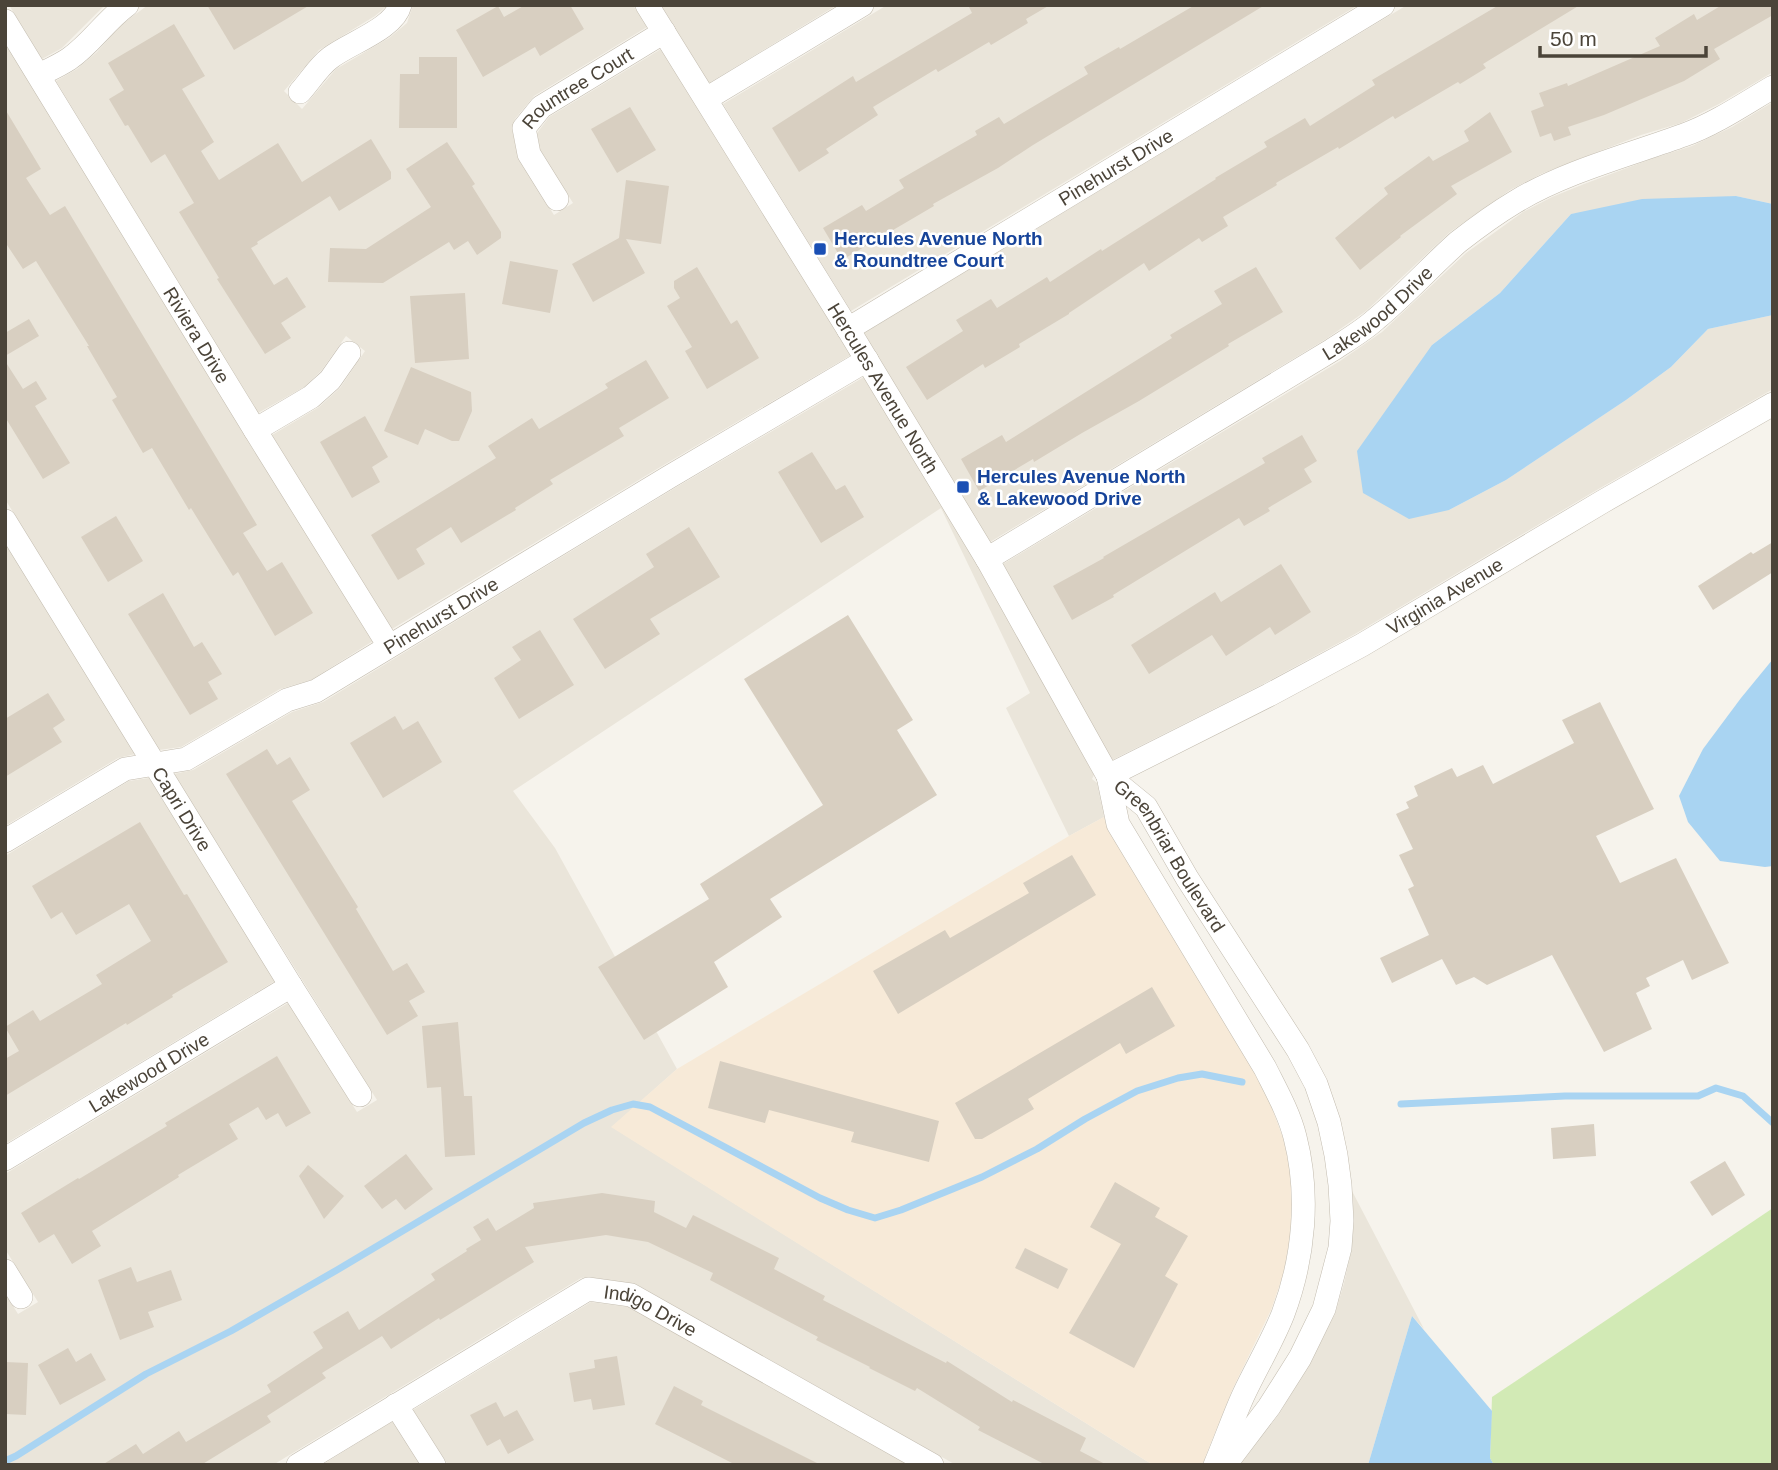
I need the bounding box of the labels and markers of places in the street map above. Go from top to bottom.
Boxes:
place label: Hercules Avenue North & Roundtree Court [834,228,1043,271]
marker: Hercules Avenue North & Roundtree Court [812,241,828,257]
place label: Hercules Avenue North & Lakewood Drive [977,466,1186,509]
marker: Hercules Avenue North & Lakewood Drive [955,479,971,495]

